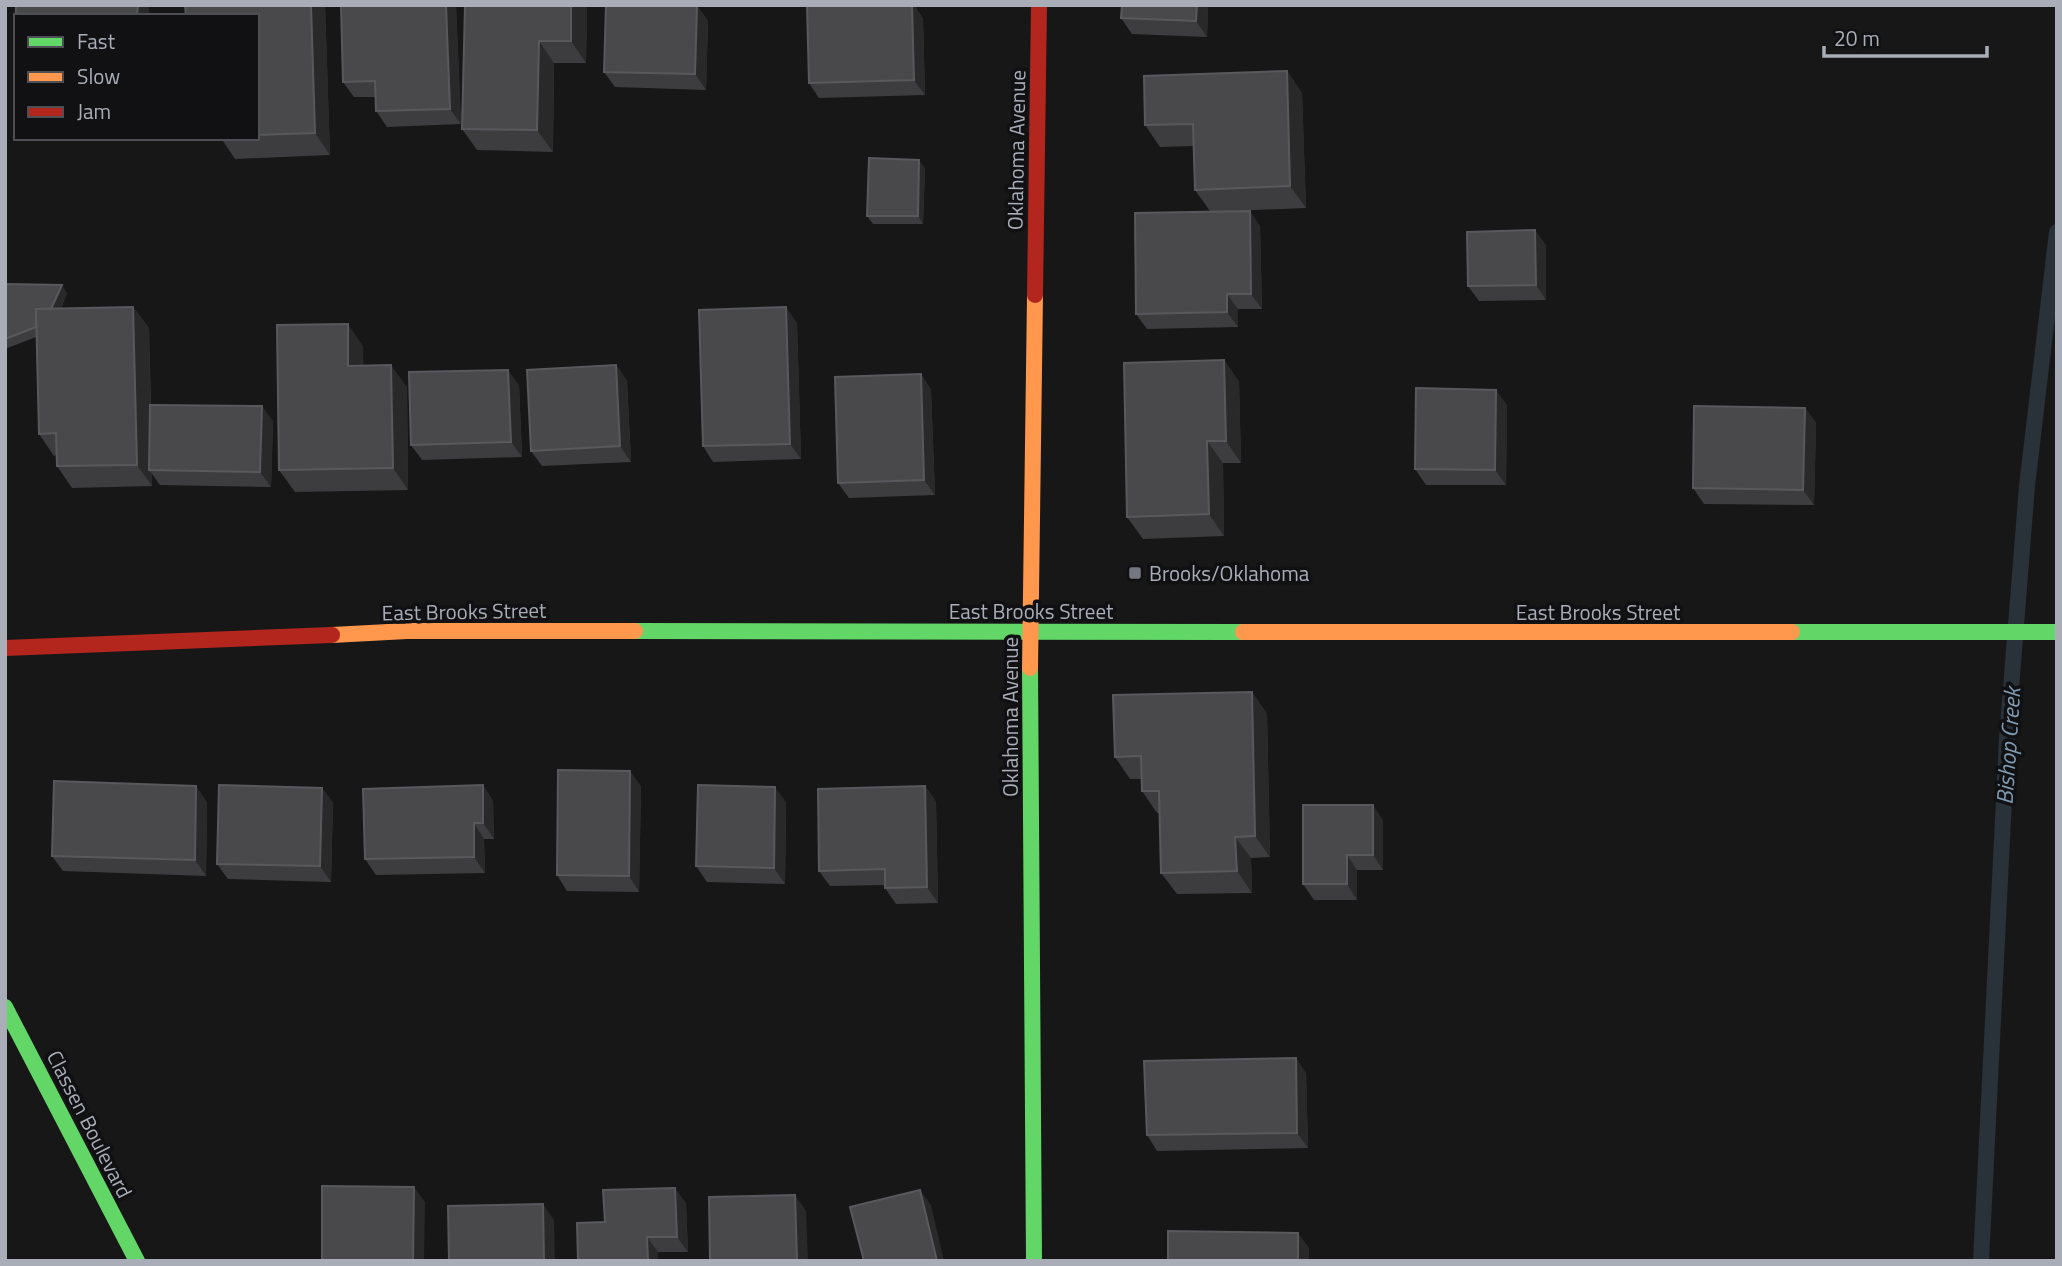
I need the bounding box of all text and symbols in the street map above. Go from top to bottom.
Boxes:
legend [14,14,259,140]
scale bar [1824,14,1987,58]
text: 20 m [1834,22,1880,54]
text: Fast [77,25,116,57]
text: Slow [77,60,120,92]
street label: Oklahoma Avenue [999,70,1033,230]
text: Jam [77,95,111,127]
place label: Brooks/Oklahoma [1149,557,1310,589]
marker: Brooks/Oklahoma [1127,565,1143,581]
street label: East Brooks Street [381,594,547,628]
street label: East Brooks Street [949,595,1114,627]
street label: East Brooks Street [1516,596,1681,628]
street label: Oklahoma Avenue [994,637,1026,797]
water label: Bishop Creek [1986,684,2030,806]
street label: Classen Boulevard [39,1045,141,1203]

